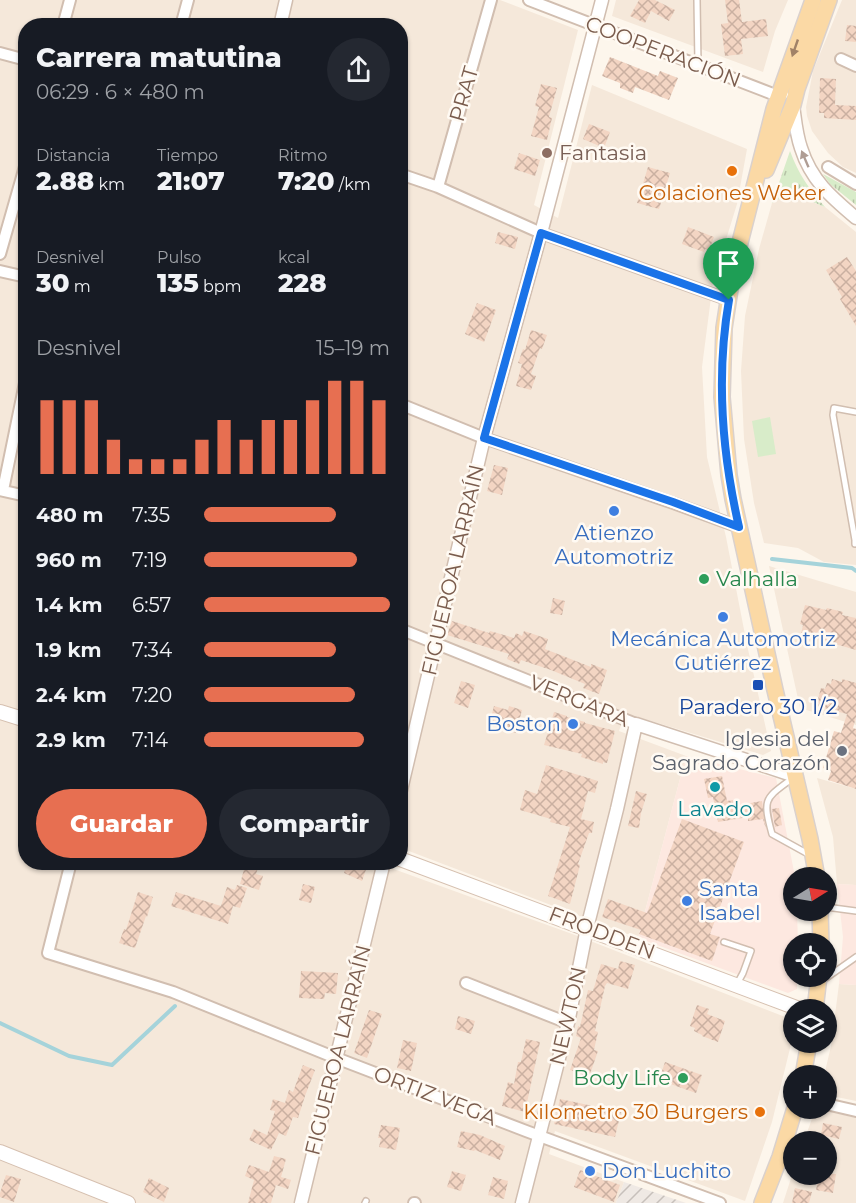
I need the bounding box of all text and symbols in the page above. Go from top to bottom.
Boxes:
street label: COOPERACIÓN [582,10,744,93]
button: share [327,38,390,101]
one-way arrow [790,39,800,57]
text: Carrera matutina [36,41,282,74]
street label: PRAT [444,63,483,124]
text: 06:29 · 6 × 480 m [36,80,205,104]
place label: Fantasia [559,140,647,165]
text: Distancia [36,146,110,165]
text: Tiempo [157,146,218,165]
text: Ritmo [278,146,327,165]
marker: Fantasia [540,146,554,160]
one-way arrow [800,149,810,167]
marker: Colaciones Weker [725,164,739,178]
text: 2.88 [36,165,94,197]
text: 21:07 [157,165,225,197]
text: 7:20 [278,165,335,197]
text: km [94,175,125,194]
text: /km [335,175,371,194]
place label: Colaciones Weker [639,180,825,205]
pin [703,238,754,300]
icon: arrive [712,247,745,280]
text: Desnivel [36,248,104,267]
text: Pulso [157,248,201,267]
text: kcal [278,248,310,267]
text: 30 [36,267,70,299]
text: 135 [157,267,199,299]
text: 228 [278,267,327,299]
text: m [70,277,91,296]
text: bpm [199,277,242,296]
text: Desnivel [36,336,121,360]
text: 15–19 m [316,336,390,360]
street label: FIGUEROA LARRAÍN [416,462,489,678]
text: 480 m [36,503,103,527]
text: 7:35 [132,503,170,527]
marker: Atienzo Automotriz [607,504,621,518]
place label: Atienzo Automotriz [555,520,673,569]
text: 960 m [36,548,102,572]
text: 7:19 [132,548,167,572]
place label: Valhalla [716,566,798,591]
marker: Valhalla [697,572,711,586]
text: 1.4 km [36,593,103,617]
text: 6:57 [132,593,171,617]
marker: Mecánica Automotriz Gutiérrez [716,610,730,624]
place label: Mecánica Automotriz Gutiérrez [610,626,836,675]
text: 1.9 km [36,638,102,662]
text: 7:34 [132,638,172,662]
street label: VERGARA [526,669,633,732]
marker: Paradero 30 1/2 [751,678,765,692]
text: 2.4 km [36,683,107,707]
text: 7:20 [132,683,172,707]
place label: Paradero 30 1/2 [679,694,837,719]
place label: Boston [486,711,561,736]
marker: Boston [566,717,580,731]
place label: Iglesia del Sagrado Corazón [652,726,830,775]
text: 2.9 km [36,728,106,752]
text: 7:14 [132,728,168,752]
marker: Iglesia del Sagrado Corazón [835,744,849,758]
marker: Lavado [708,780,722,794]
button: Guardar [36,789,207,858]
button: Compartir [219,789,390,858]
place label: Lavado [677,796,753,821]
north arrow [783,867,837,921]
map controls [783,867,837,1185]
place label: Santa Isabel [699,876,761,925]
marker: Santa Isabel [680,894,694,908]
street label: FRODDEN [545,901,659,964]
button: locate [783,933,837,987]
street label: FIGUEROA LARRAÍN [299,942,376,1158]
street label: NEWTON [544,964,591,1068]
button: layers [783,999,837,1053]
street label: ORTIZ VEGA [370,1061,501,1131]
place label: Body Life [573,1065,671,1090]
button: + [783,1065,837,1119]
marker: Body Life [676,1071,690,1085]
place label: Kilometro 30 Burgers [523,1099,748,1124]
marker: Kilometro 30 Burgers [753,1105,767,1119]
button: − [783,1131,837,1185]
place label: Don Luchito [602,1158,731,1183]
marker: Don Luchito [583,1164,597,1178]

